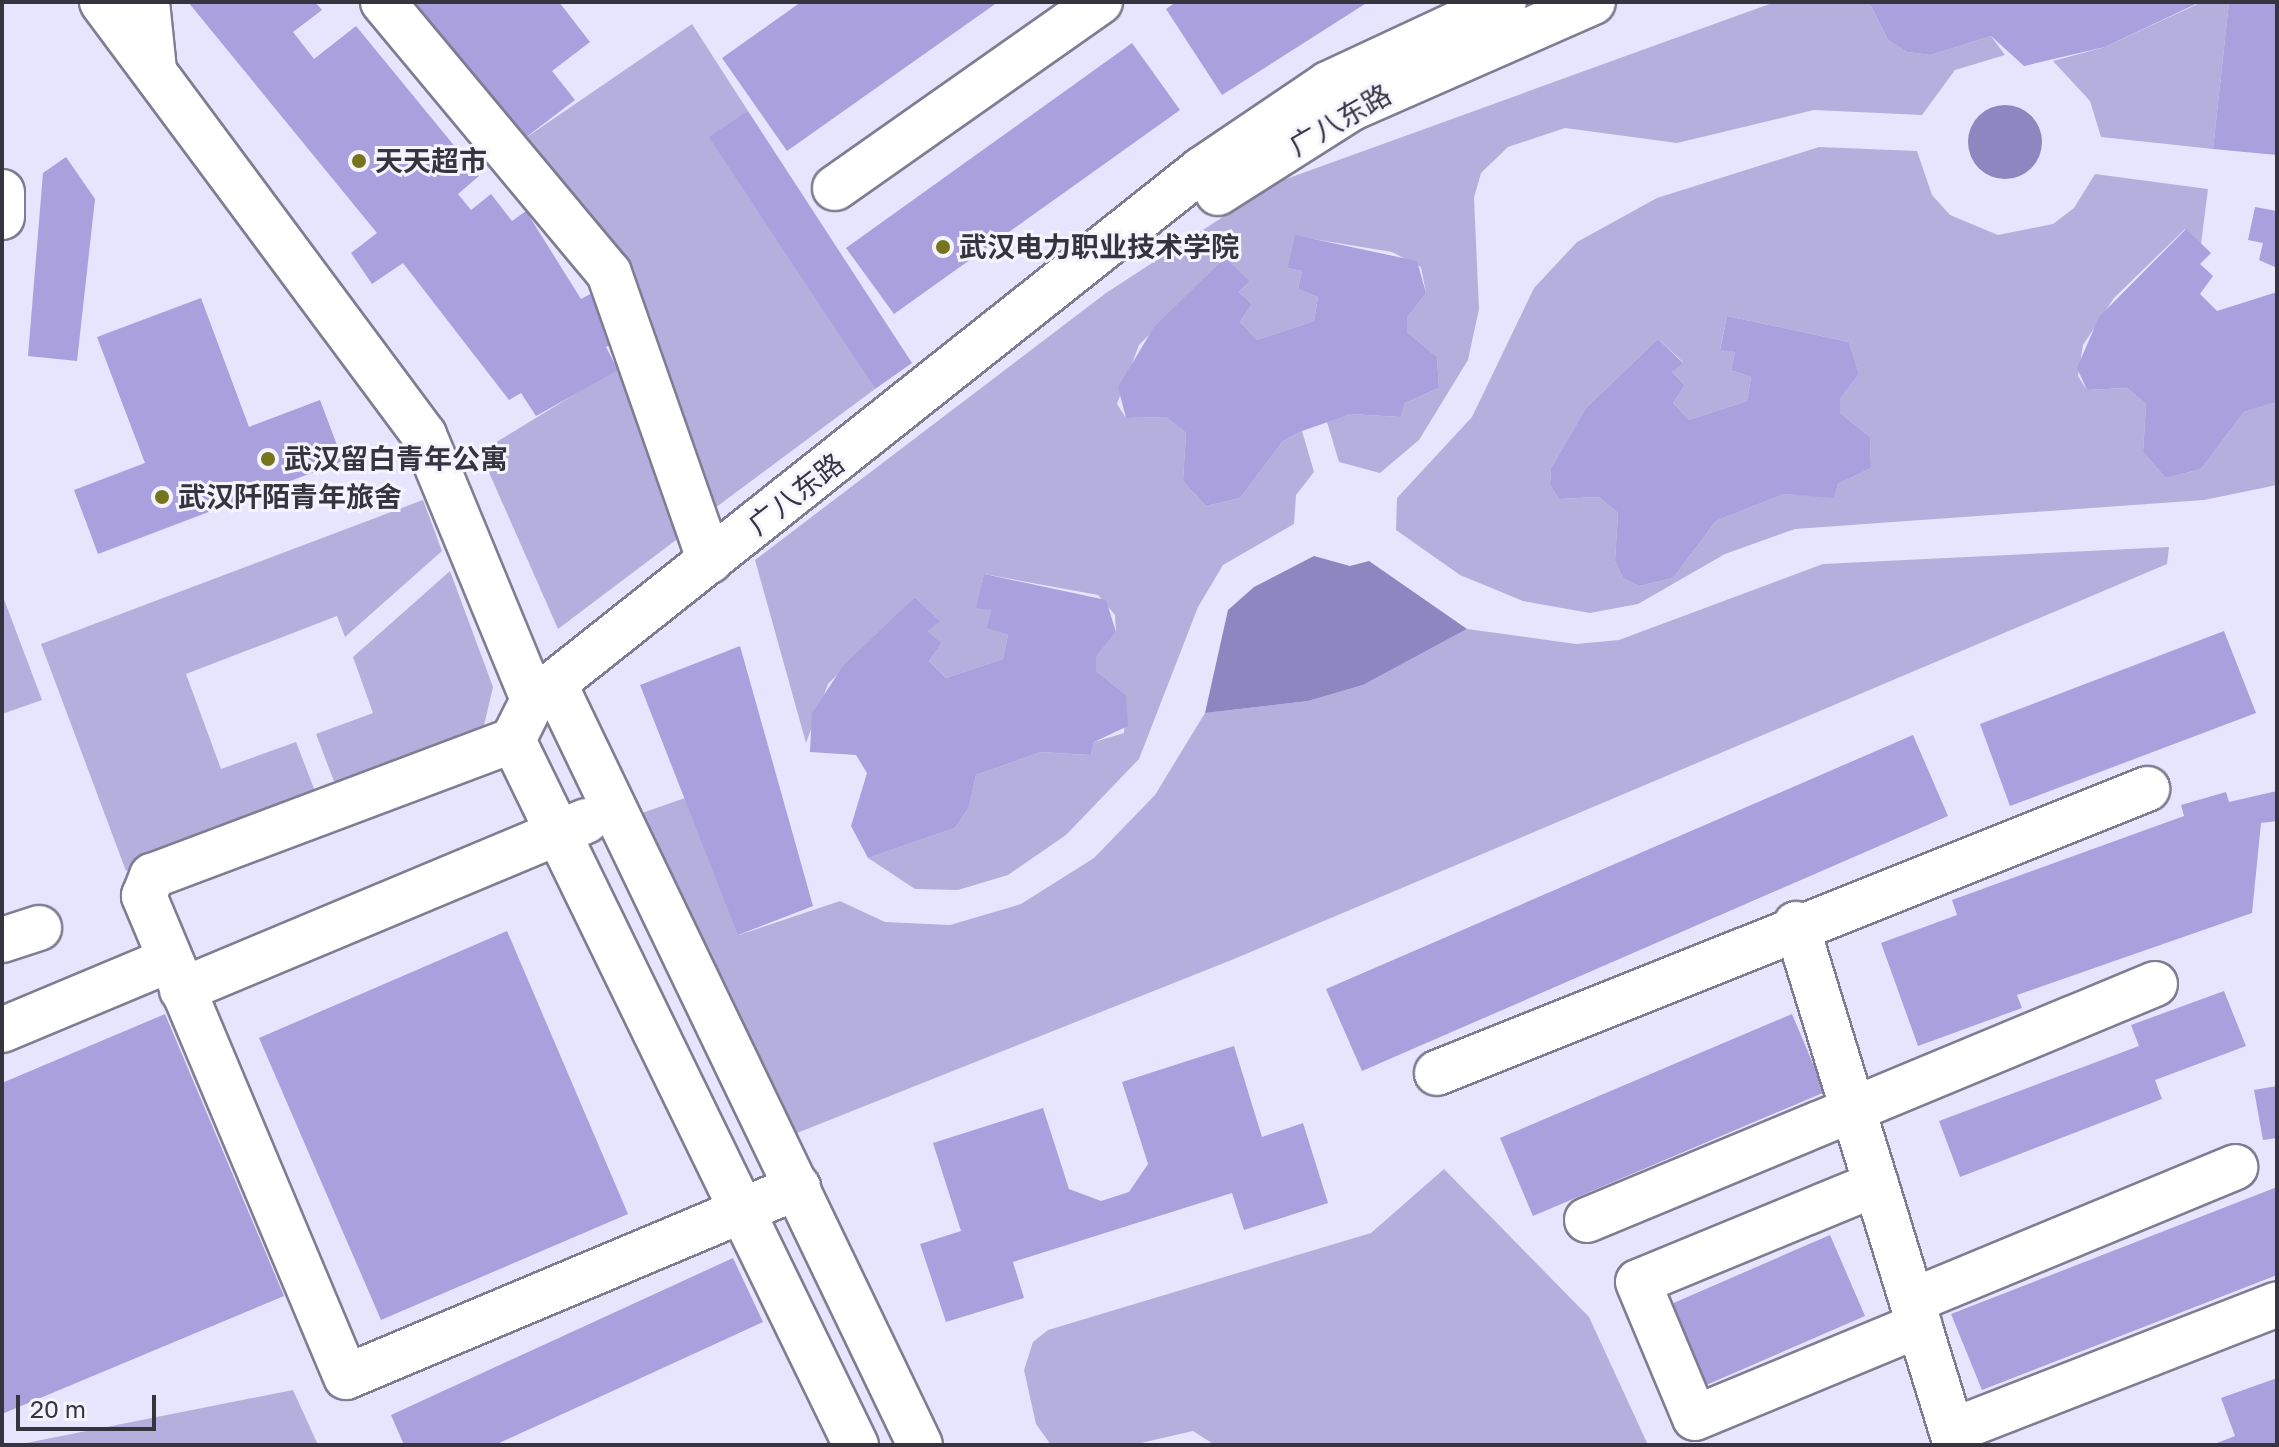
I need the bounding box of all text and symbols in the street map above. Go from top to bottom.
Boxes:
street label: 广八东路 [1283,77,1397,163]
place label: 天天超市 [375,144,487,178]
marker: 天天超市 [350,152,368,170]
place label: 武汉电力职业技术学院 [959,230,1239,264]
marker: 武汉电力职业技术学院 [934,238,952,256]
place label: 武汉留白青年公寓 [284,442,508,476]
street label: 广八东路 [742,446,850,542]
marker: 武汉留白青年公寓 [259,450,277,468]
place label: 武汉阡陌青年旅舍 [178,480,402,514]
marker: 武汉阡陌青年旅舍 [153,488,171,506]
scale bar [20,1379,160,1429]
text: 20 m [30,1394,86,1423]

